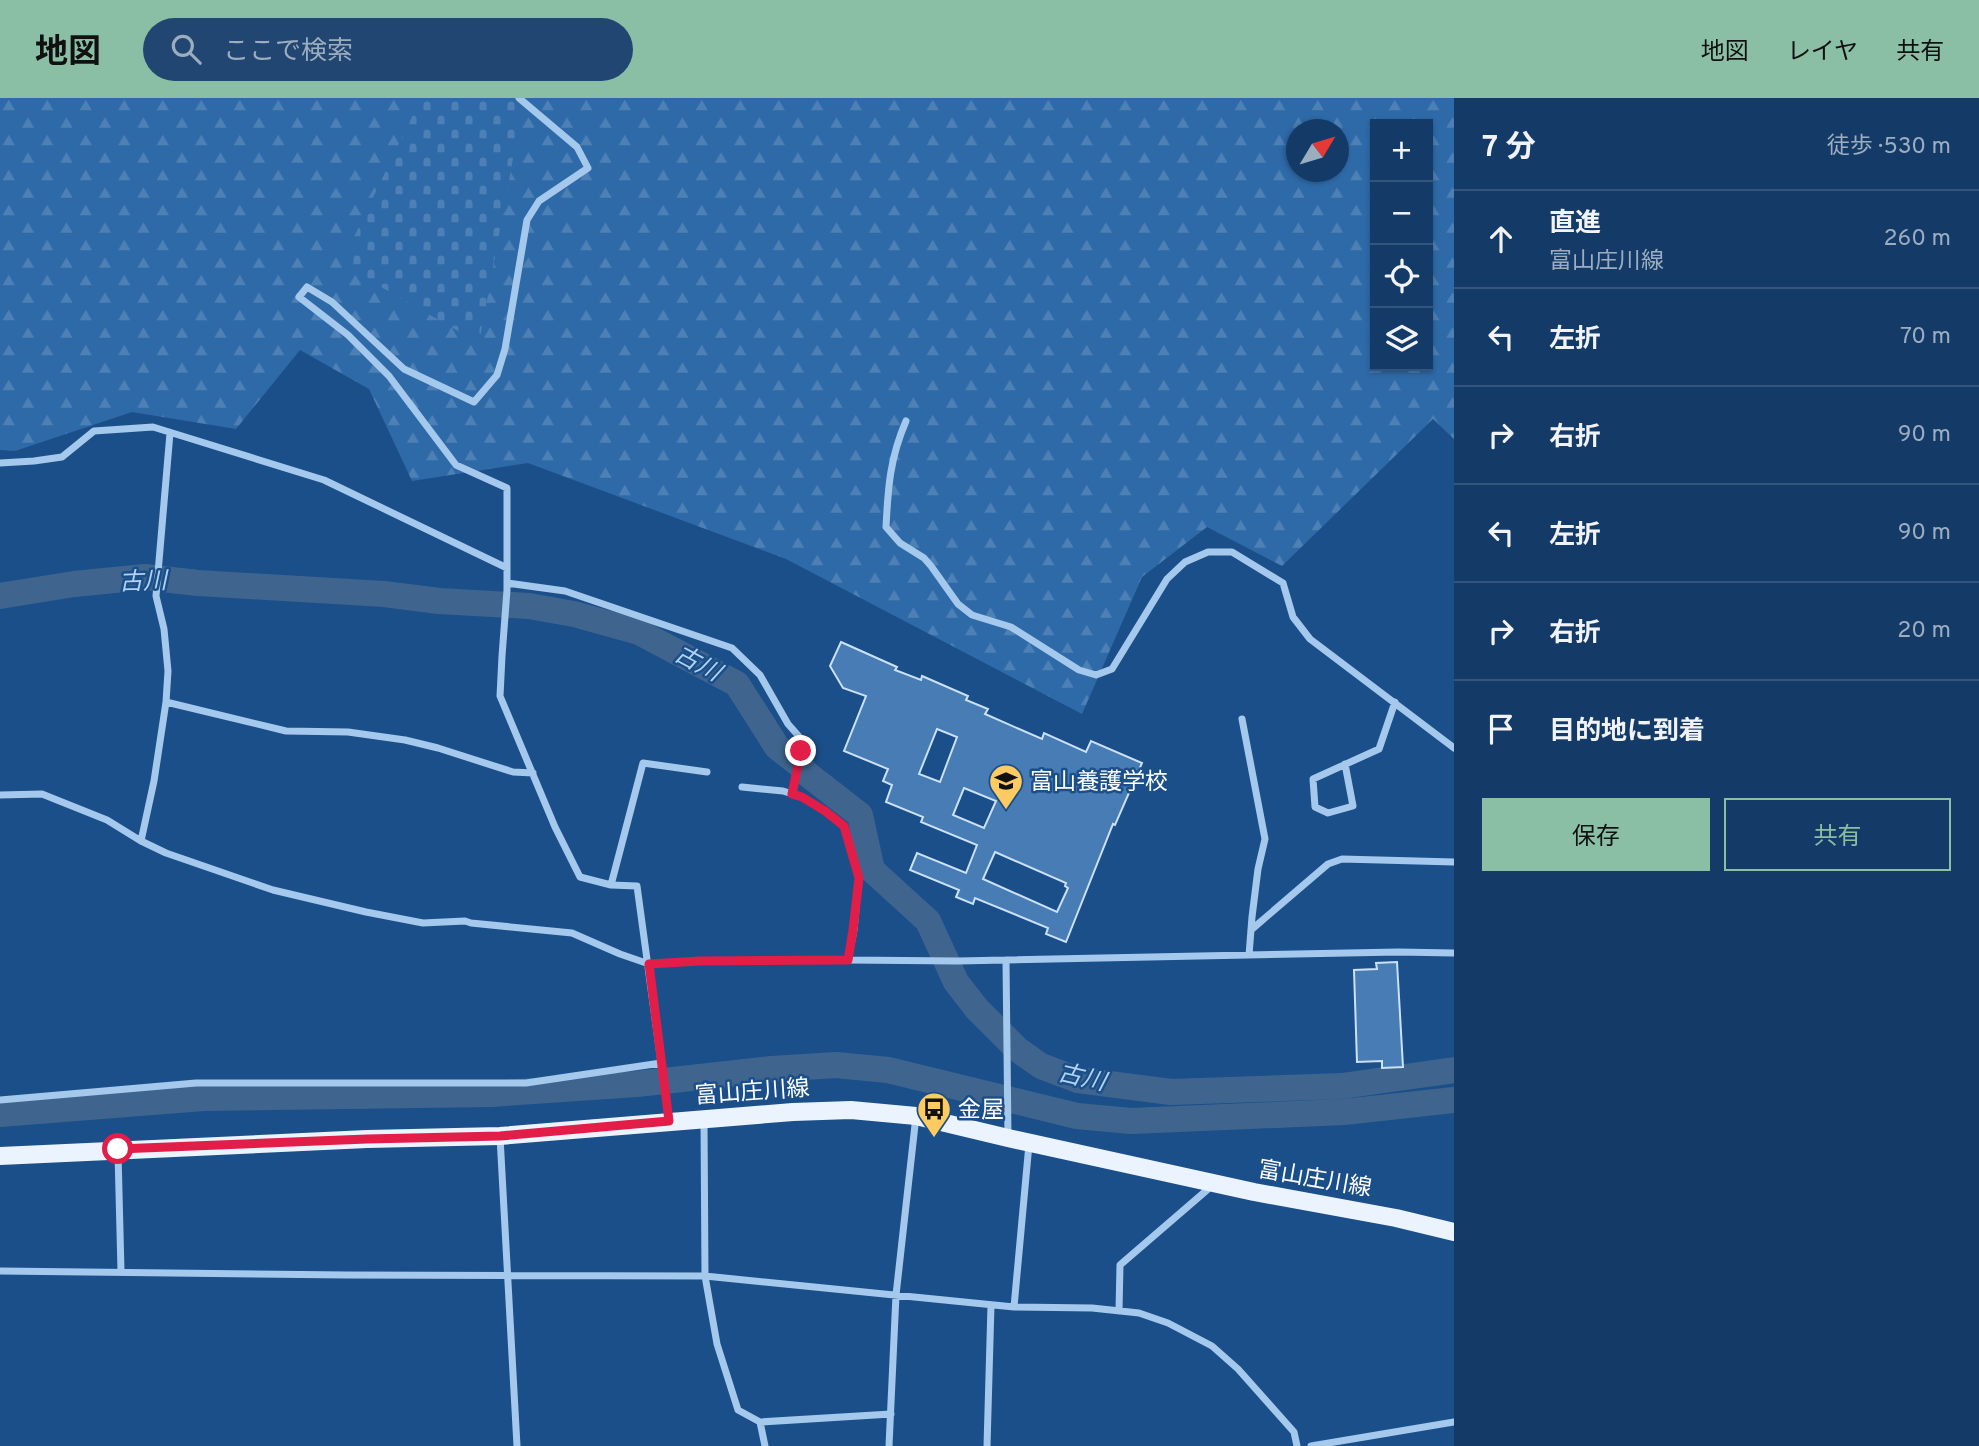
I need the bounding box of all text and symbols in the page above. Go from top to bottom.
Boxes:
search box [143,18,633,81]
icon: search [167,30,205,68]
text: 地図 [35,33,101,75]
text: ここで検索 [223,36,353,69]
text: 地図 [1701,38,1749,68]
text: レイヤ [1787,38,1858,68]
text: 共有 [1896,38,1944,68]
north arrow [1286,119,1349,182]
map controls [1370,119,1433,371]
button: + [1370,119,1433,182]
text: 7 分 [1482,130,1536,167]
text: 徒歩 · 530 m [1827,133,1951,162]
button: − [1370,182,1433,245]
text: 直進 [1549,208,1601,241]
icon: ahead [1482,220,1520,258]
text: 260 m [1884,225,1951,254]
button: locate [1370,245,1433,308]
text: 富山庄川線 [1549,248,1664,277]
button: layers [1370,308,1433,371]
icon: left [1482,318,1520,356]
text: 70 m [1900,323,1951,352]
text: 左折 [1549,324,1601,357]
icon: right [1482,416,1520,454]
text: 90 m [1898,421,1951,450]
text: 右折 [1549,422,1601,455]
icon: left [1482,514,1520,552]
text: 90 m [1898,519,1951,548]
text: 左折 [1549,520,1601,553]
water label: 古川 [119,567,171,599]
icon: right [1482,612,1520,650]
text: 20 m [1897,617,1951,646]
text: 右折 [1549,618,1601,651]
water label: 古川 [669,640,728,691]
icon: arrive [1482,710,1520,748]
text: 目的地に到着 [1549,716,1705,749]
route end [785,735,816,766]
school or university icon: 富山養護学校 [987,762,1025,811]
place label: 富山養護学校 [1030,769,1168,798]
button: 保存 [1482,798,1710,871]
button: 共有 [1724,798,1951,871]
water label: 古川 [1055,1059,1111,1100]
street label: 富山庄川線 [694,1075,811,1112]
bus stop icon: 金屋 [915,1090,953,1139]
place label: 金屋 [958,1097,1004,1126]
route start [102,1133,133,1164]
street label: 富山庄川線 [1255,1156,1374,1205]

